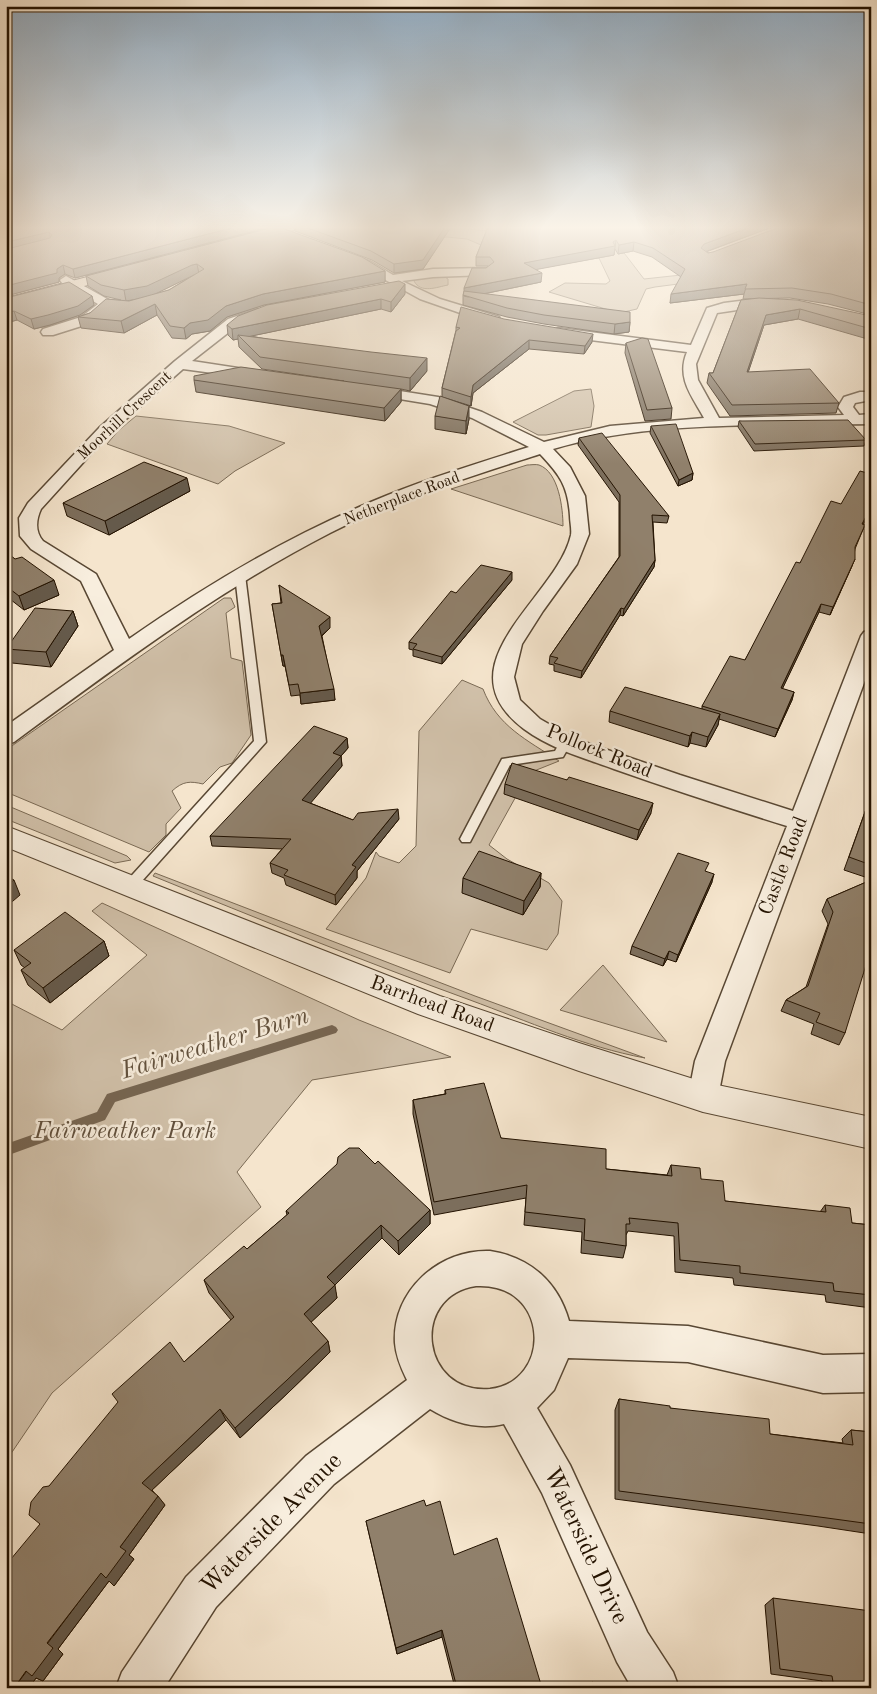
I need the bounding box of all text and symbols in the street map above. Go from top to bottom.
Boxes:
street label: Moorhill Crescent [75,368,175,464]
street label: Netherplace Road [342,470,462,528]
street label: Pollock Road [543,722,655,782]
street label: Castle Road [756,814,812,918]
street label: Barrhead Road [367,973,497,1037]
water label: Fairweather Burn [117,1004,312,1085]
park label: Fairweather Park [33,1120,216,1144]
street label: Waterside Avenue [197,1449,347,1599]
street label: Waterside Drive [538,1464,632,1628]

